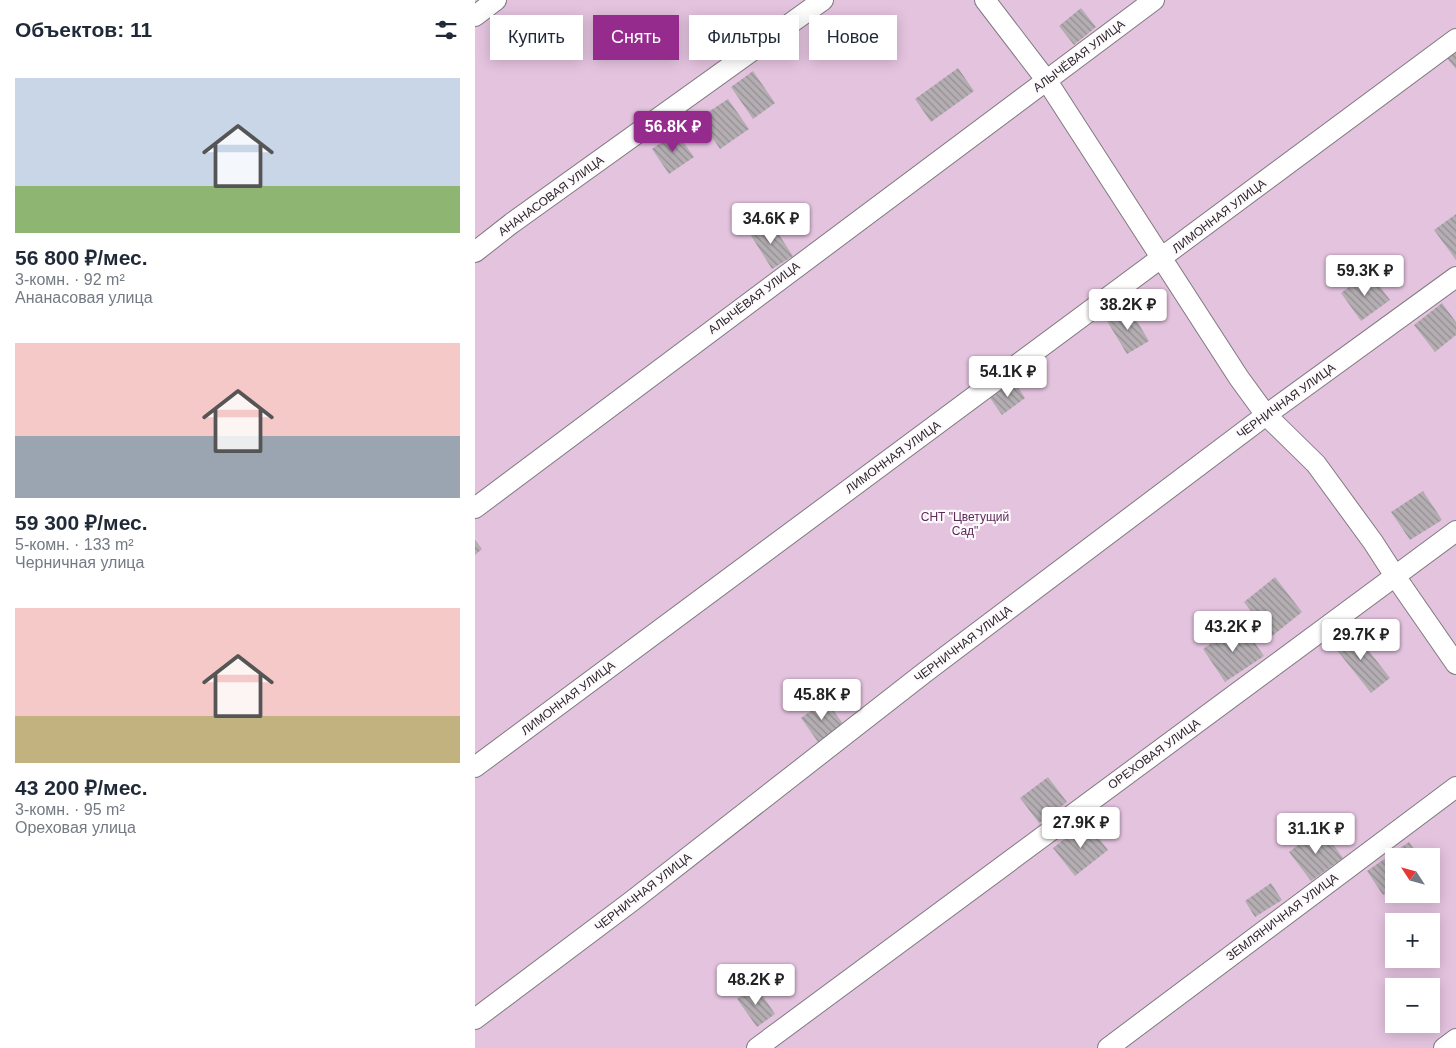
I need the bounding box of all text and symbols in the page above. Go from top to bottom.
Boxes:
chip: Купить [490,15,583,60]
chip: Снять [593,15,679,60]
chip: Фильтры [689,15,799,60]
chip: Новое [809,15,897,60]
icon: filters [432,16,460,44]
street label: АЛЫЧЁВАЯ УЛИЦА [1030,17,1128,95]
text: Объектов: 11 [15,18,152,41]
pin: 56.8K ₽ [627,110,719,153]
icon: home [193,111,283,201]
text: 56.8K ₽ [645,118,701,135]
street label: АНАНАСОВАЯ УЛИЦА [496,153,606,239]
street label: ЛИМОННАЯ УЛИЦА [1169,176,1269,256]
pin: 34.6K ₽ [725,202,817,245]
text: 34.6K ₽ [743,210,799,227]
text: 56 800 ₽/мес. [15,246,148,269]
pin: 59.3K ₽ [1319,254,1411,297]
street label: АЛЫЧЁВАЯ УЛИЦА [705,259,803,337]
text: 59.3K ₽ [1337,262,1393,279]
text: 3-комн. · 92 m² [15,271,125,288]
pin: 38.2K ₽ [1082,288,1174,331]
text: Ананасовая улица [15,289,153,306]
text: 38.2K ₽ [1100,296,1156,313]
pin: 54.1K ₽ [962,356,1054,398]
street label: ЧЕРНИЧНАЯ УЛИЦА [1234,360,1338,442]
text: 54.1K ₽ [980,363,1036,380]
icon: home [193,376,283,466]
street label: ЛИМОННАЯ УЛИЦА [843,418,943,496]
park label: СНТ "Цветущий Сад" [921,510,1009,538]
text: 59 300 ₽/мес. [15,511,148,534]
text: 5-комн. · 133 m² [15,536,134,553]
text: Черничная улица [15,554,144,571]
street label: ЧЕРНИЧНАЯ УЛИЦА [911,603,1015,685]
pin: 43.2K ₽ [1187,610,1279,653]
text: 43.2K ₽ [1205,618,1261,635]
pin: 29.7K ₽ [1315,618,1407,661]
text: 29.7K ₽ [1333,626,1389,643]
icon: home [193,641,283,731]
street label: ЛИМОННАЯ УЛИЦА [518,658,618,738]
pin: 45.8K ₽ [776,678,868,721]
text: 45.8K ₽ [794,686,850,703]
street label: ОРЕХОВАЯ УЛИЦА [1105,716,1203,792]
text: 43 200 ₽/мес. [15,776,148,799]
text: 3-комн. · 95 m² [15,801,125,818]
pin: 27.9K ₽ [1035,806,1127,849]
pin: 31.1K ₽ [1270,812,1362,855]
text: 27.9K ₽ [1053,814,1109,831]
text: Ореховая улица [15,819,136,836]
text: 31.1K ₽ [1288,820,1344,837]
north arrow [1385,848,1440,902]
map controls [1385,848,1440,1033]
street label: ЧЕРНИЧНАЯ УЛИЦА [592,850,694,934]
street label: ЗЕМЛЯНИЧНАЯ УЛИЦА [1223,870,1341,964]
button: + [1385,913,1440,968]
pin: 48.2K ₽ [710,964,802,1006]
text: 48.2K ₽ [728,971,784,988]
button: − [1385,978,1440,1033]

